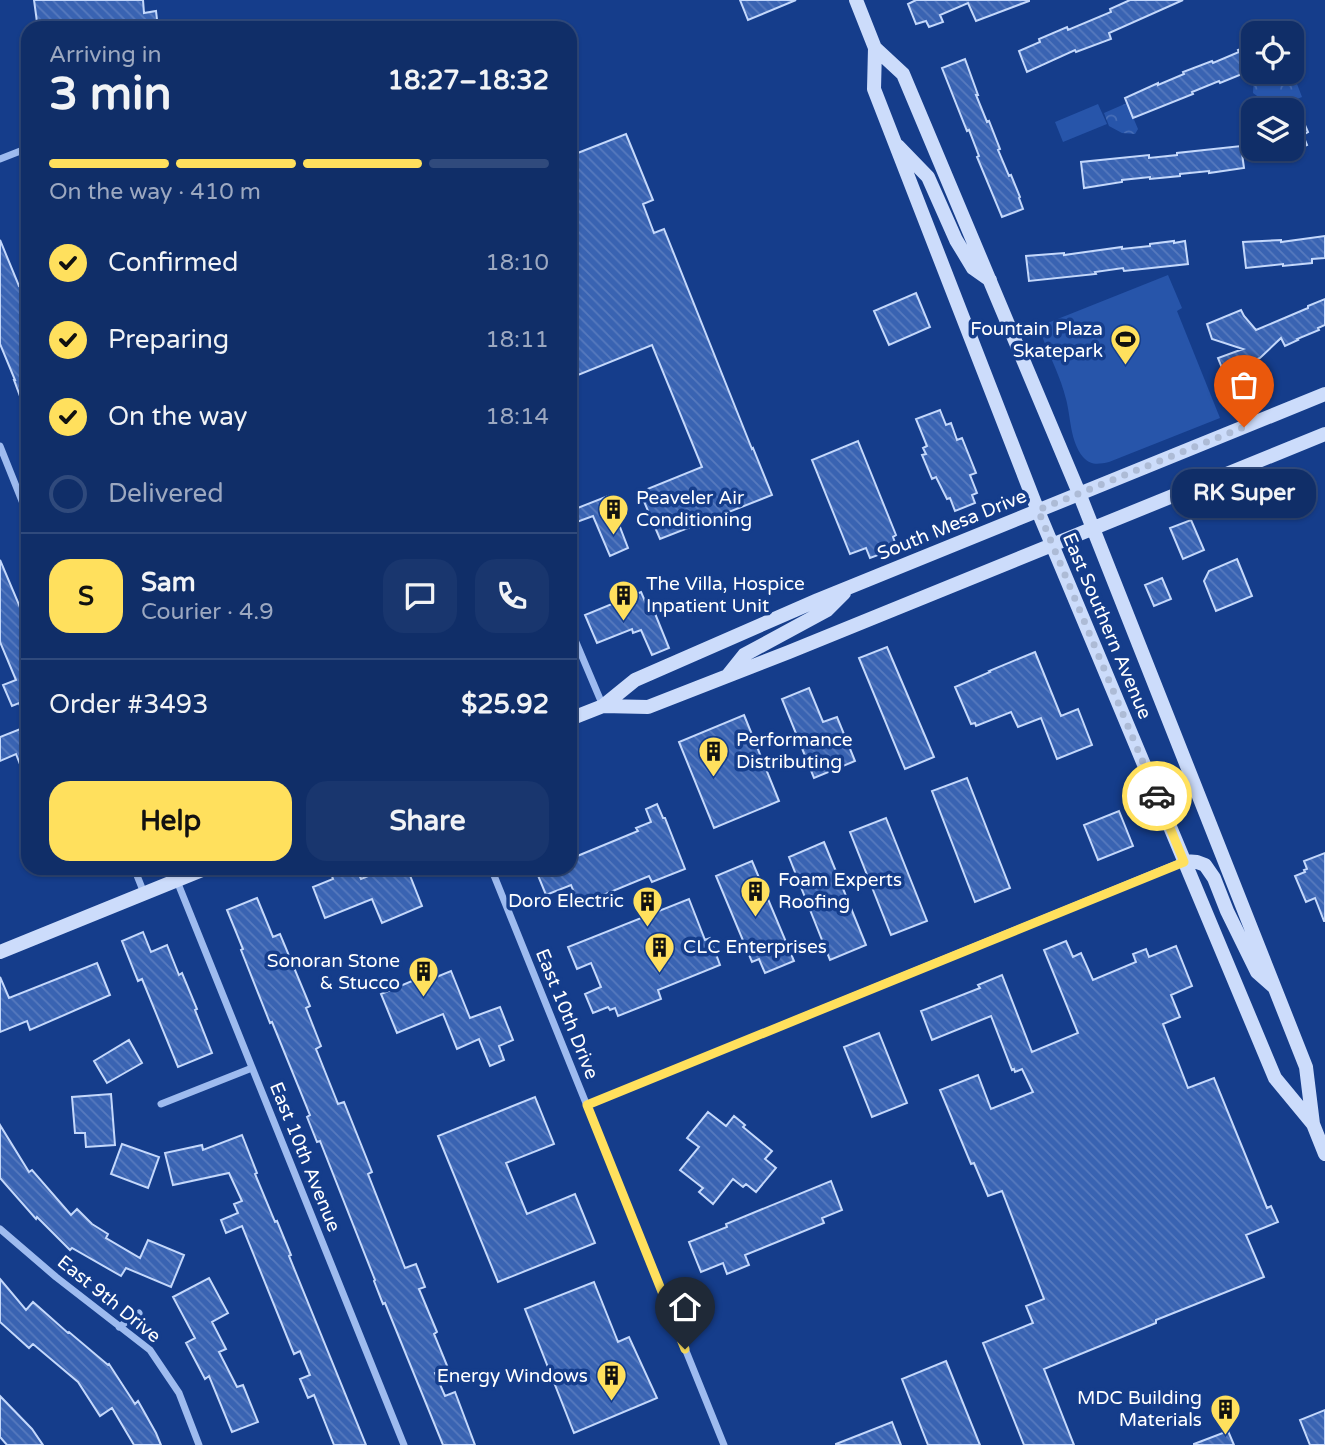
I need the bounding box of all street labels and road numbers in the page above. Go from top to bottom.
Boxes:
street label: South Mesa Drive [874,485,1030,565]
street label: East Southern Avenue [1058,530,1156,722]
street label: East 10th Drive [531,946,603,1082]
street label: East 10th Avenue [265,1079,345,1235]
street label: East 9th Drive [53,1251,165,1347]

